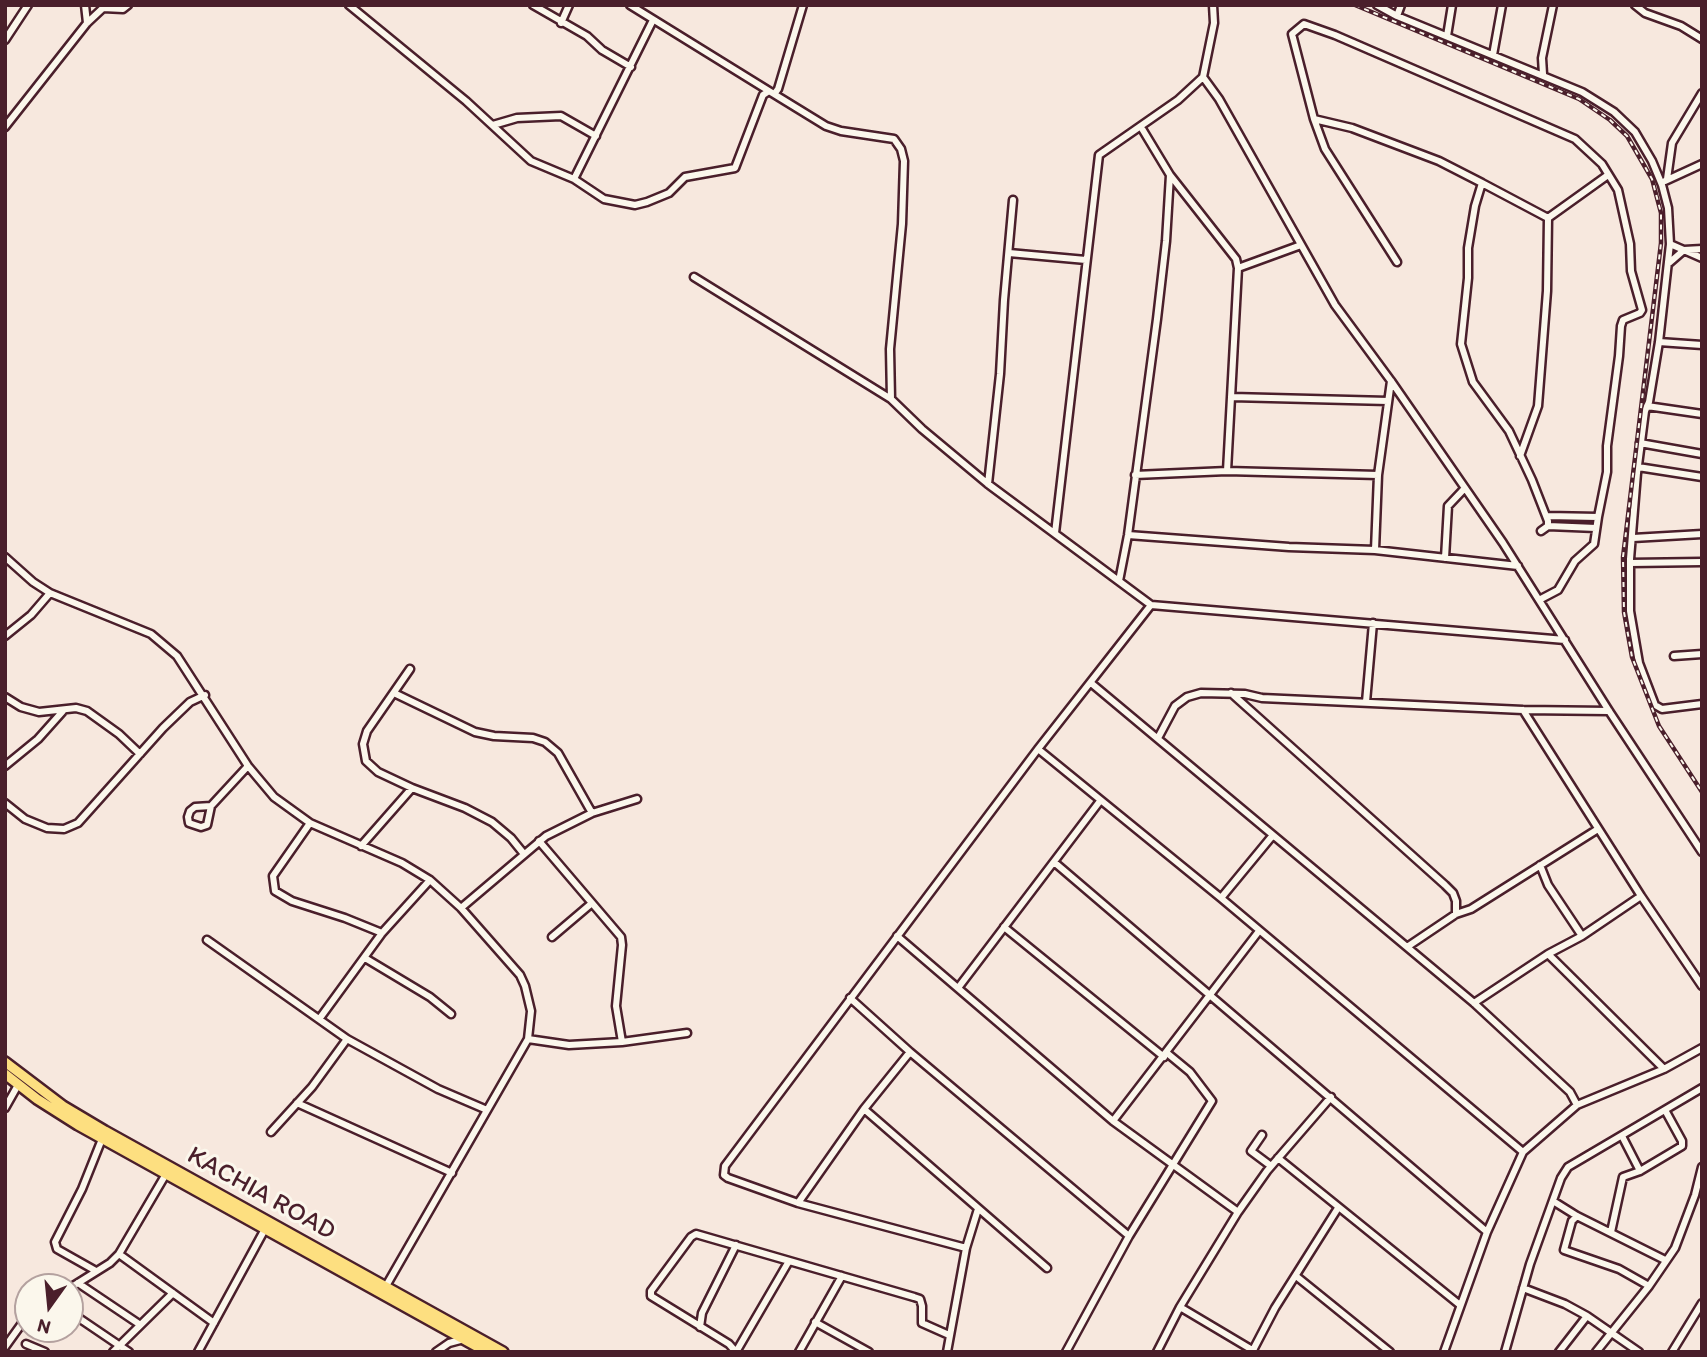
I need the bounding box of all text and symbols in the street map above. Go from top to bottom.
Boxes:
street label: KACHIA ROAD [181,1140,341,1248]
north arrow [14,1273,84,1343]
text: N [35,1314,53,1340]

